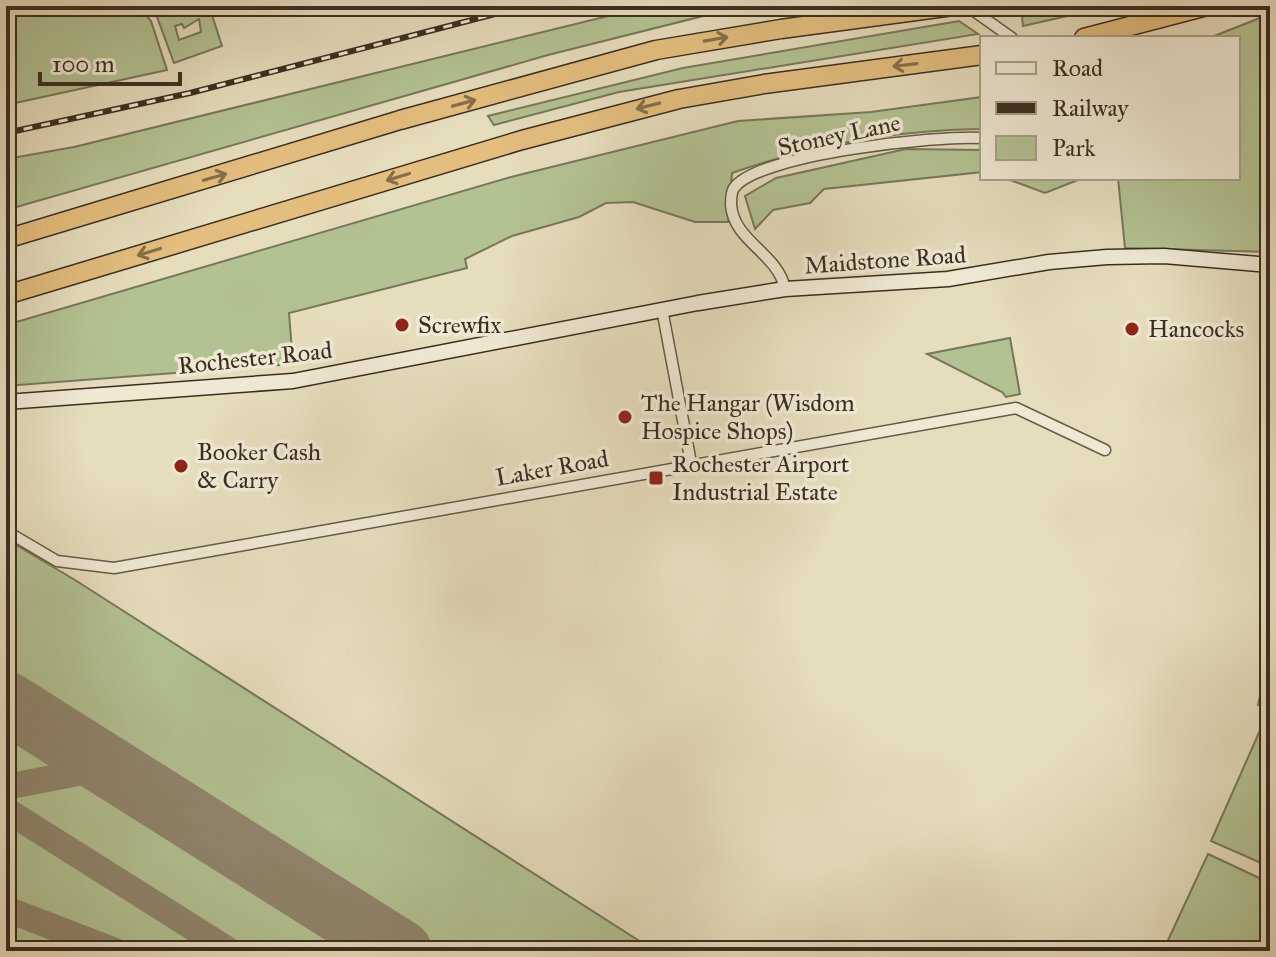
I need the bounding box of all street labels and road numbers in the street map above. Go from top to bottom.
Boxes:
street label: Stoney Lane [775,107,903,163]
street label: Maidstone Road [803,239,967,281]
street label: Rochester Road [176,335,334,381]
street label: Laker Road [493,443,611,493]

